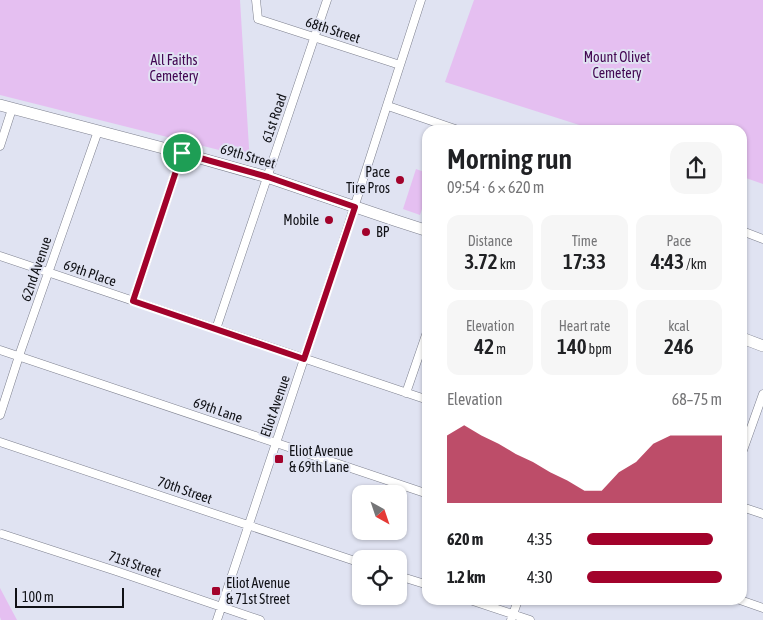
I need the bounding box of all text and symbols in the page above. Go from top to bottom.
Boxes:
street label: 68th Street [304,14,362,46]
park label: Mount Olivet Cemetery [584,49,650,81]
park label: All Faiths Cemetery [149,52,199,84]
street label: 61st Road [258,91,290,145]
pin [161,132,203,174]
icon: arrive [168,139,196,167]
street label: 69th Street [219,141,277,171]
button: share [670,142,722,194]
text: Morning run [447,143,572,175]
place label: Pace Tire Pros [346,164,390,196]
marker: Pace Tire Pros [394,174,406,186]
text: 09:54 · 6 × 620 m [447,178,544,196]
place label: Mobile [283,212,319,228]
marker: Mobile [323,214,335,226]
place label: BP [376,224,390,240]
marker: BP [360,226,372,238]
text: Distance [468,233,513,249]
text: Time [572,233,597,249]
text: Pace [667,233,691,249]
street label: 62nd Avenue [17,235,55,303]
text: 3.72 [464,249,498,273]
text: 17:33 [563,249,606,273]
text: 4:43 [651,249,684,273]
text: km [498,256,516,272]
text: /km [684,256,707,272]
street label: 69th Place [62,257,118,289]
text: Elevation [466,318,514,334]
text: Heart rate [559,318,610,334]
text: kcal [668,318,689,334]
text: 42 [474,334,494,358]
text: 140 [557,334,587,358]
text: 246 [664,334,694,358]
text: m [494,341,506,357]
text: bpm [587,341,612,357]
street label: Eliot Avenue [257,373,293,439]
text: Elevation [447,390,502,408]
text: 68–75 m [672,390,722,408]
street label: 69th Lane [191,394,245,426]
place label: Eliot Avenue & 69th Lane [289,443,353,475]
marker: Eliot Avenue & 69th Lane [273,453,285,465]
street label: 70th Street [156,473,214,507]
north arrow [352,485,408,540]
map controls [352,485,407,605]
text: 620 m [447,530,483,548]
text: 4:35 [527,530,552,548]
street label: 71st Street [106,548,164,580]
button: locate [352,550,407,605]
text: 1.2 km [447,568,486,586]
text: 4:30 [527,568,552,586]
place label: Eliot Avenue & 71st Street [226,575,290,607]
scale bar [15,585,124,608]
marker: Eliot Avenue & 71st Street [210,585,222,597]
text: 100 m [22,589,54,605]

